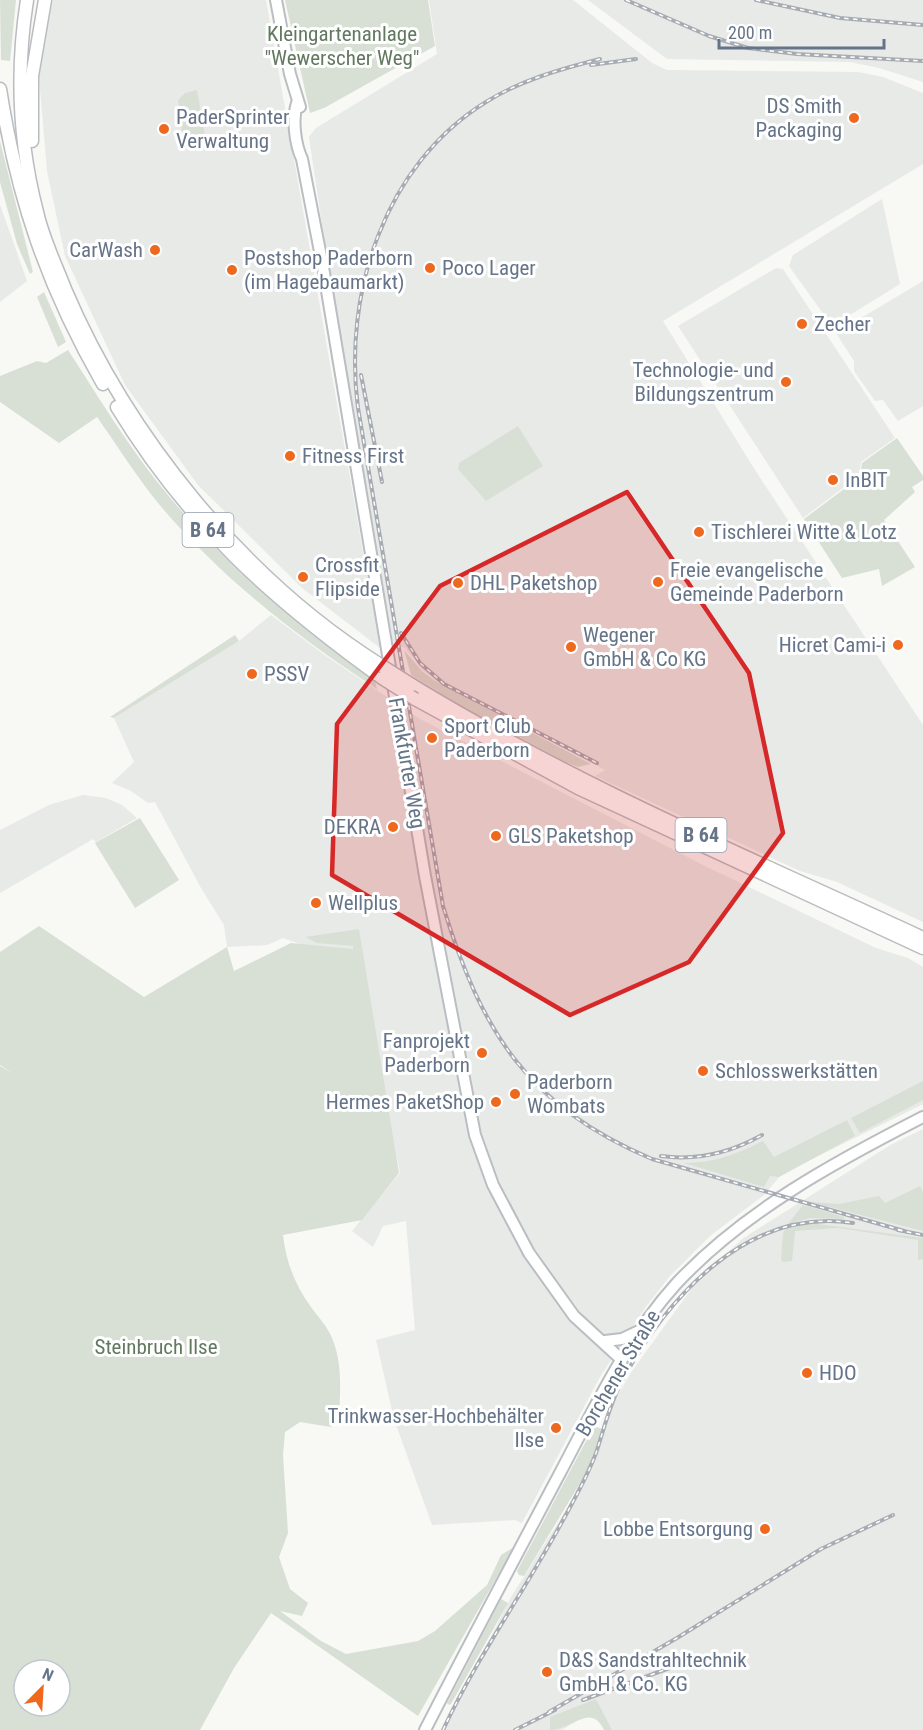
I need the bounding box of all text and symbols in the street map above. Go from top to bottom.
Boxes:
scale bar [719,12,884,50]
park label: Kleingartenanlage "Wewerscher Weg" [264,22,420,70]
text: 200 m [728,22,772,43]
place label: DS Smith Packaging [755,94,842,142]
place label: PaderSprinter Verwaltung [176,105,289,153]
marker: DS Smith Packaging [847,111,861,125]
marker: PaderSprinter Verwaltung [157,122,171,136]
place label: CarWash [69,238,143,262]
marker: CarWash [148,243,162,257]
place label: Postshop Paderborn (im Hagebaumarkt) [244,246,413,294]
place label: Poco Lager [442,256,536,280]
marker: Poco Lager [423,261,437,275]
marker: Postshop Paderborn (im Hagebaumarkt) [225,263,239,277]
place label: Zecher [814,312,871,336]
marker: Zecher [795,317,809,331]
place label: Technologie- und Bildungszentrum [633,358,774,406]
marker: Technologie- und Bildungszentrum [779,375,793,389]
place label: Fitness First [302,444,404,468]
marker: Fitness First [283,449,297,463]
place label: InBIT [845,468,888,492]
marker: InBIT [826,473,840,487]
road number: B 64 [182,513,234,547]
place label: Tischlerei Witte & Lotz [711,520,897,544]
marker: Tischlerei Witte & Lotz [692,525,706,539]
place label: Crossfit Flipside [315,553,380,601]
place label: Freie evangelische Gemeinde Paderborn [670,558,844,606]
marker: Crossfit Flipside [296,570,310,584]
place label: DHL Paketshop [470,571,597,595]
marker: Freie evangelische Gemeinde Paderborn [651,575,665,589]
marker: DHL Paketshop [451,576,465,590]
place label: Wegener GmbH & Co KG [583,623,706,671]
place label: Hicret Cami-i [779,633,886,657]
marker: Hicret Cami-i [891,638,905,652]
marker: Wegener GmbH & Co KG [564,640,578,654]
place label: PSSV [264,662,309,686]
marker: PSSV [245,667,259,681]
street label: Frankfurter Weg [384,696,430,830]
place label: Sport Club Paderborn [444,714,531,762]
marker: Sport Club Paderborn [425,731,439,745]
place label: DEKRA [324,815,381,839]
road number: B 64 [676,818,726,852]
marker: DEKRA [386,820,400,834]
place label: GLS Paketshop [508,824,634,848]
marker: GLS Paketshop [489,829,503,843]
place label: Wellplus [328,891,398,915]
marker: Wellplus [309,896,323,910]
place label: Fanprojekt Paderborn [383,1029,470,1077]
marker: Fanprojekt Paderborn [475,1046,489,1060]
place label: Schlosswerkstätten [715,1059,878,1083]
marker: Schlosswerkstätten [696,1064,710,1078]
place label: Paderborn Wombats [527,1070,613,1118]
marker: Paderborn Wombats [508,1087,522,1101]
place label: Hermes PaketShop [326,1090,484,1114]
marker: Hermes PaketShop [489,1095,503,1109]
street label: Borchener Straße [571,1305,665,1441]
park label: Steinbruch Ilse [95,1335,218,1359]
place label: HDO [819,1361,857,1385]
marker: HDO [800,1366,814,1380]
place label: Trinkwasser-Hochbehälter Ilse [328,1404,544,1452]
marker: Trinkwasser-Hochbehälter Ilse [549,1421,563,1435]
place label: Lobbe Entsorgung [603,1517,753,1541]
marker: Lobbe Entsorgung [758,1522,772,1536]
place label: D&S Sandstrahltechnik GmbH & Co. KG [559,1648,747,1696]
north arrow [12,1658,72,1718]
text: N [40,1664,56,1685]
marker: D&S Sandstrahltechnik GmbH & Co. KG [540,1665,554,1679]

